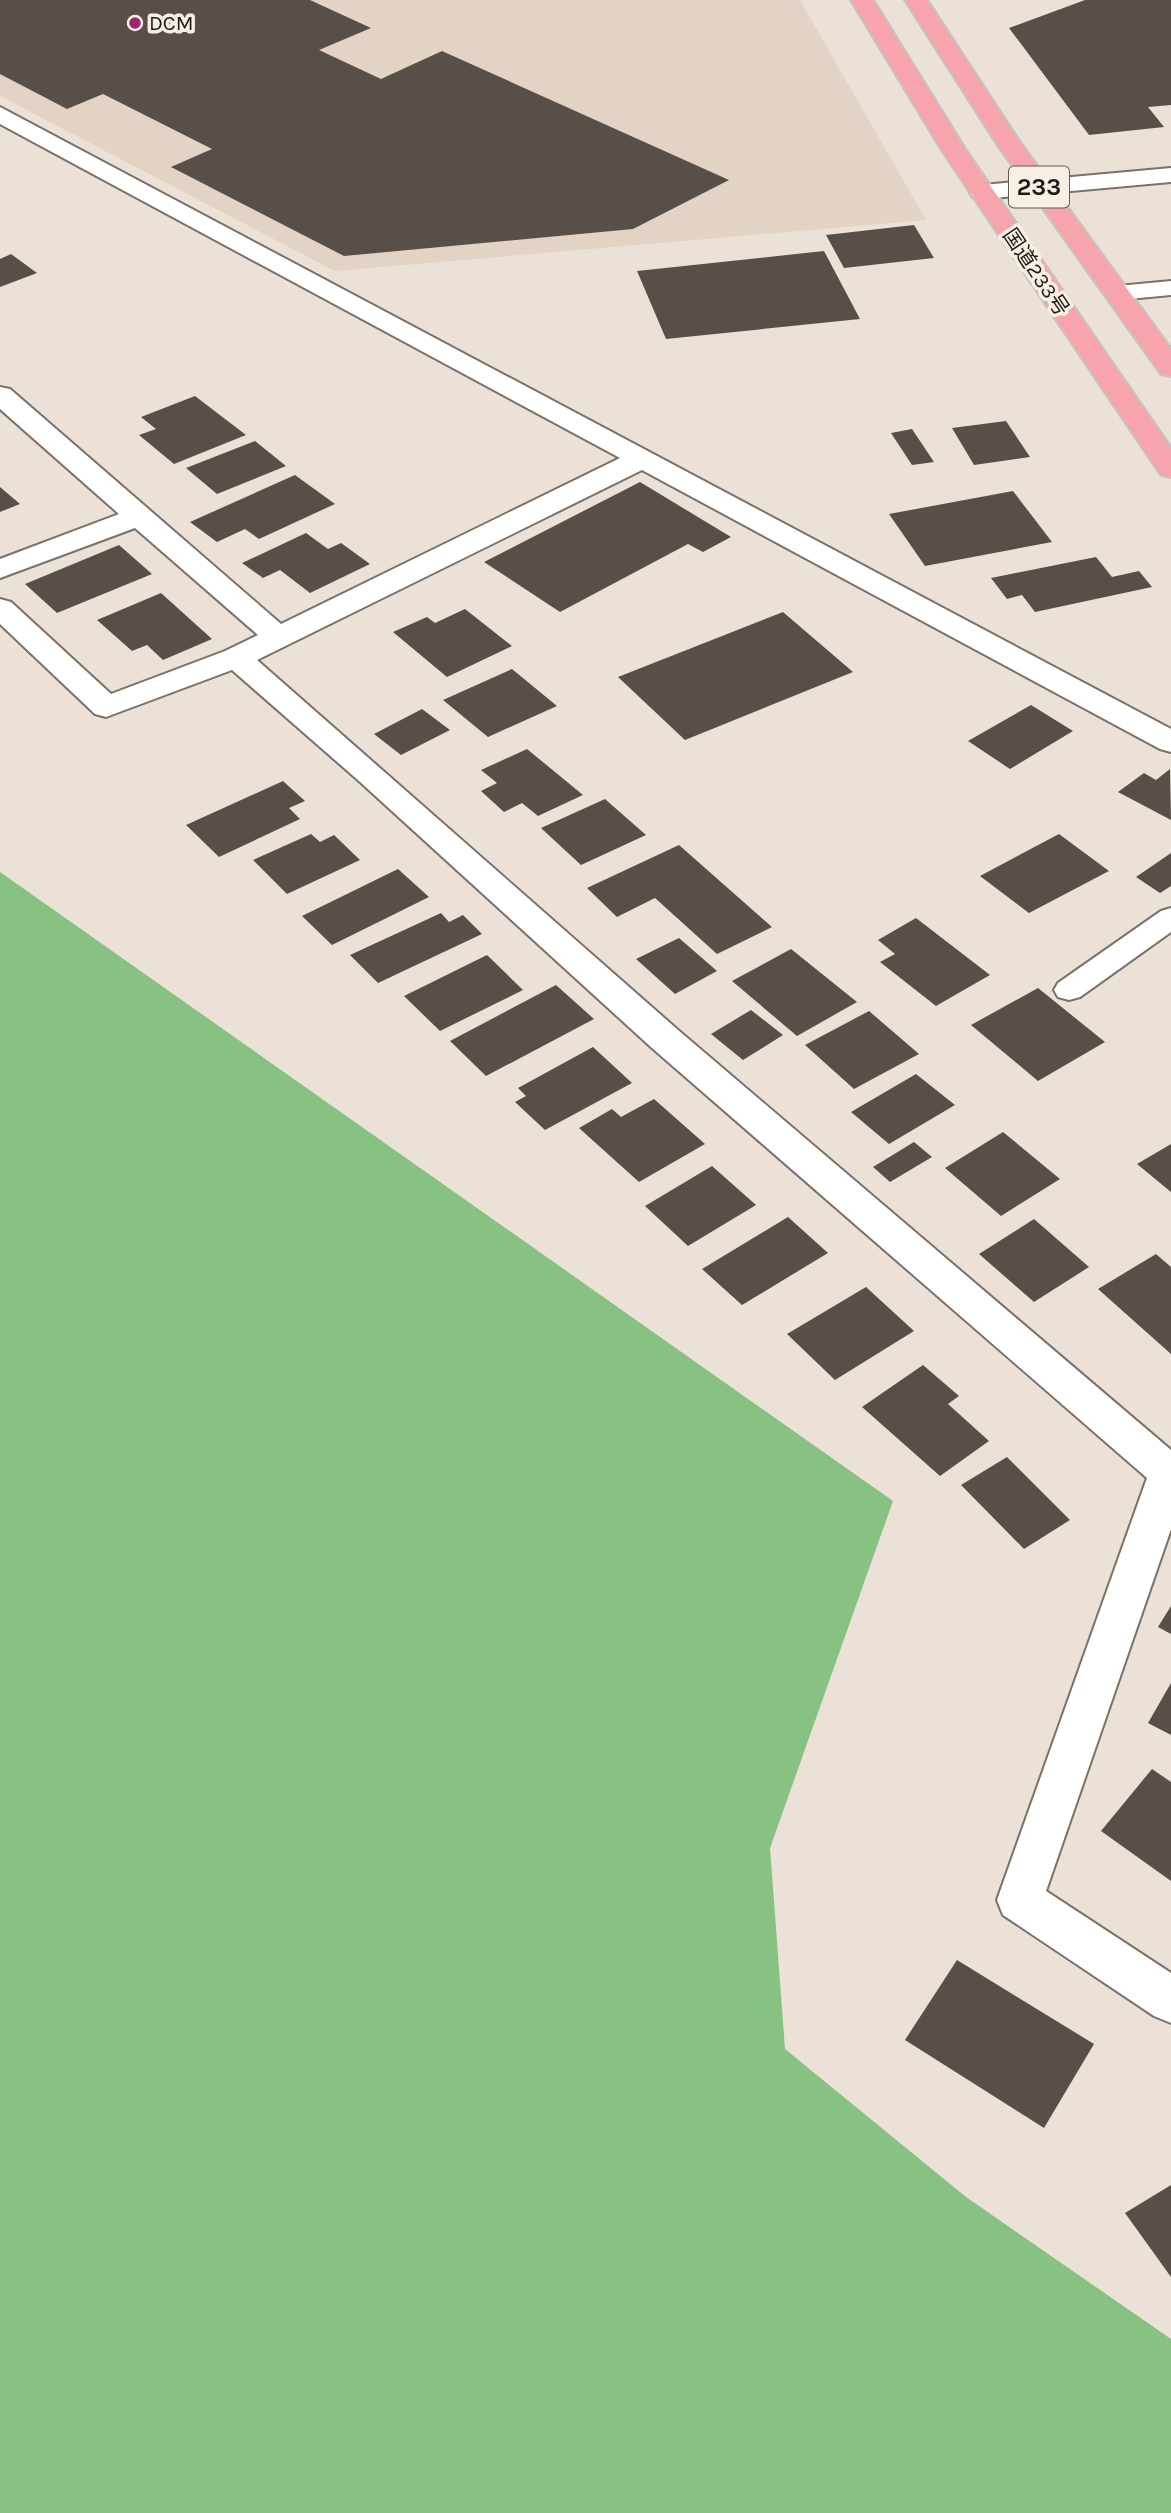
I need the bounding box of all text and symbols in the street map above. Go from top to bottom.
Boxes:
place label: DCM [149,11,194,35]
marker: DCM [127,15,143,31]
road number: 233 [1009,167,1069,208]
street label: 国道233号 [998,224,1074,320]

